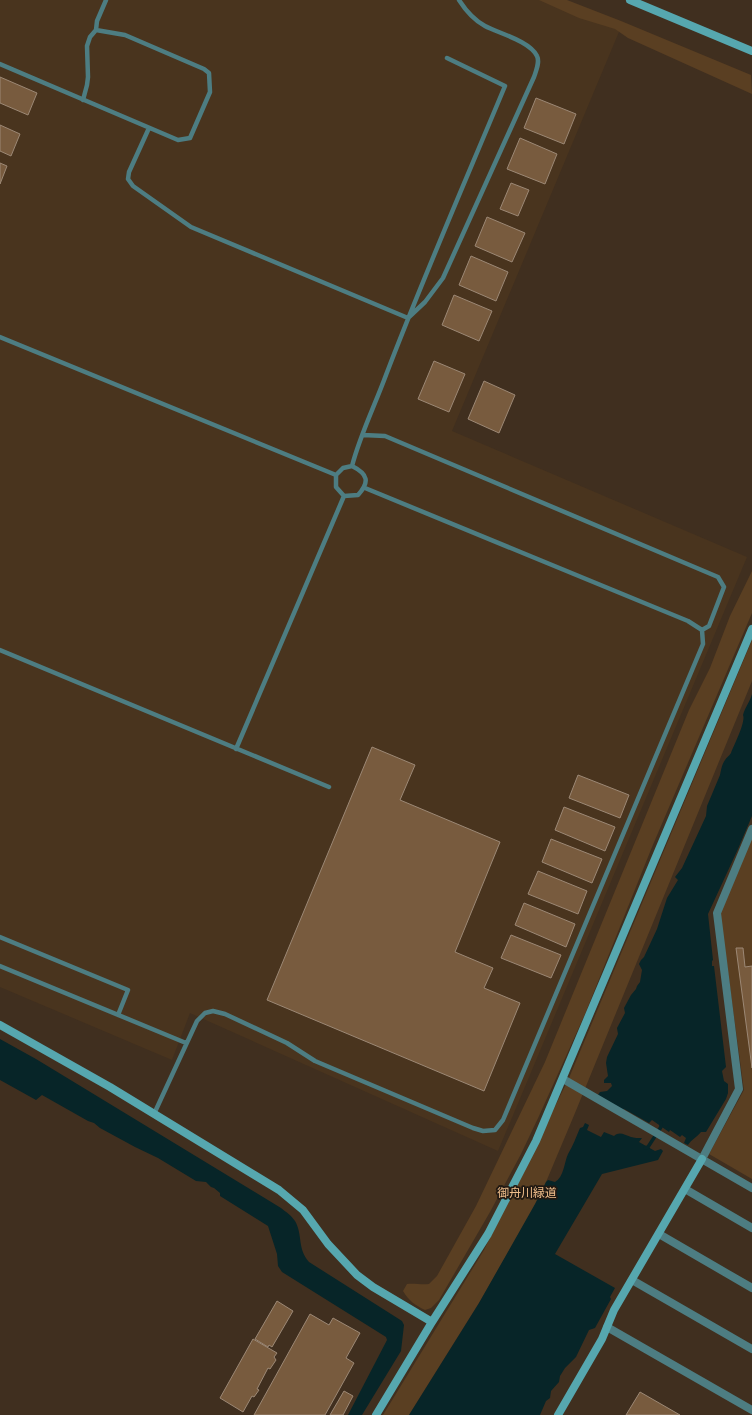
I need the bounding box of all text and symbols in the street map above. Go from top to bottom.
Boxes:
park label: 御舟川緑道 [497,1185,557,1200]

